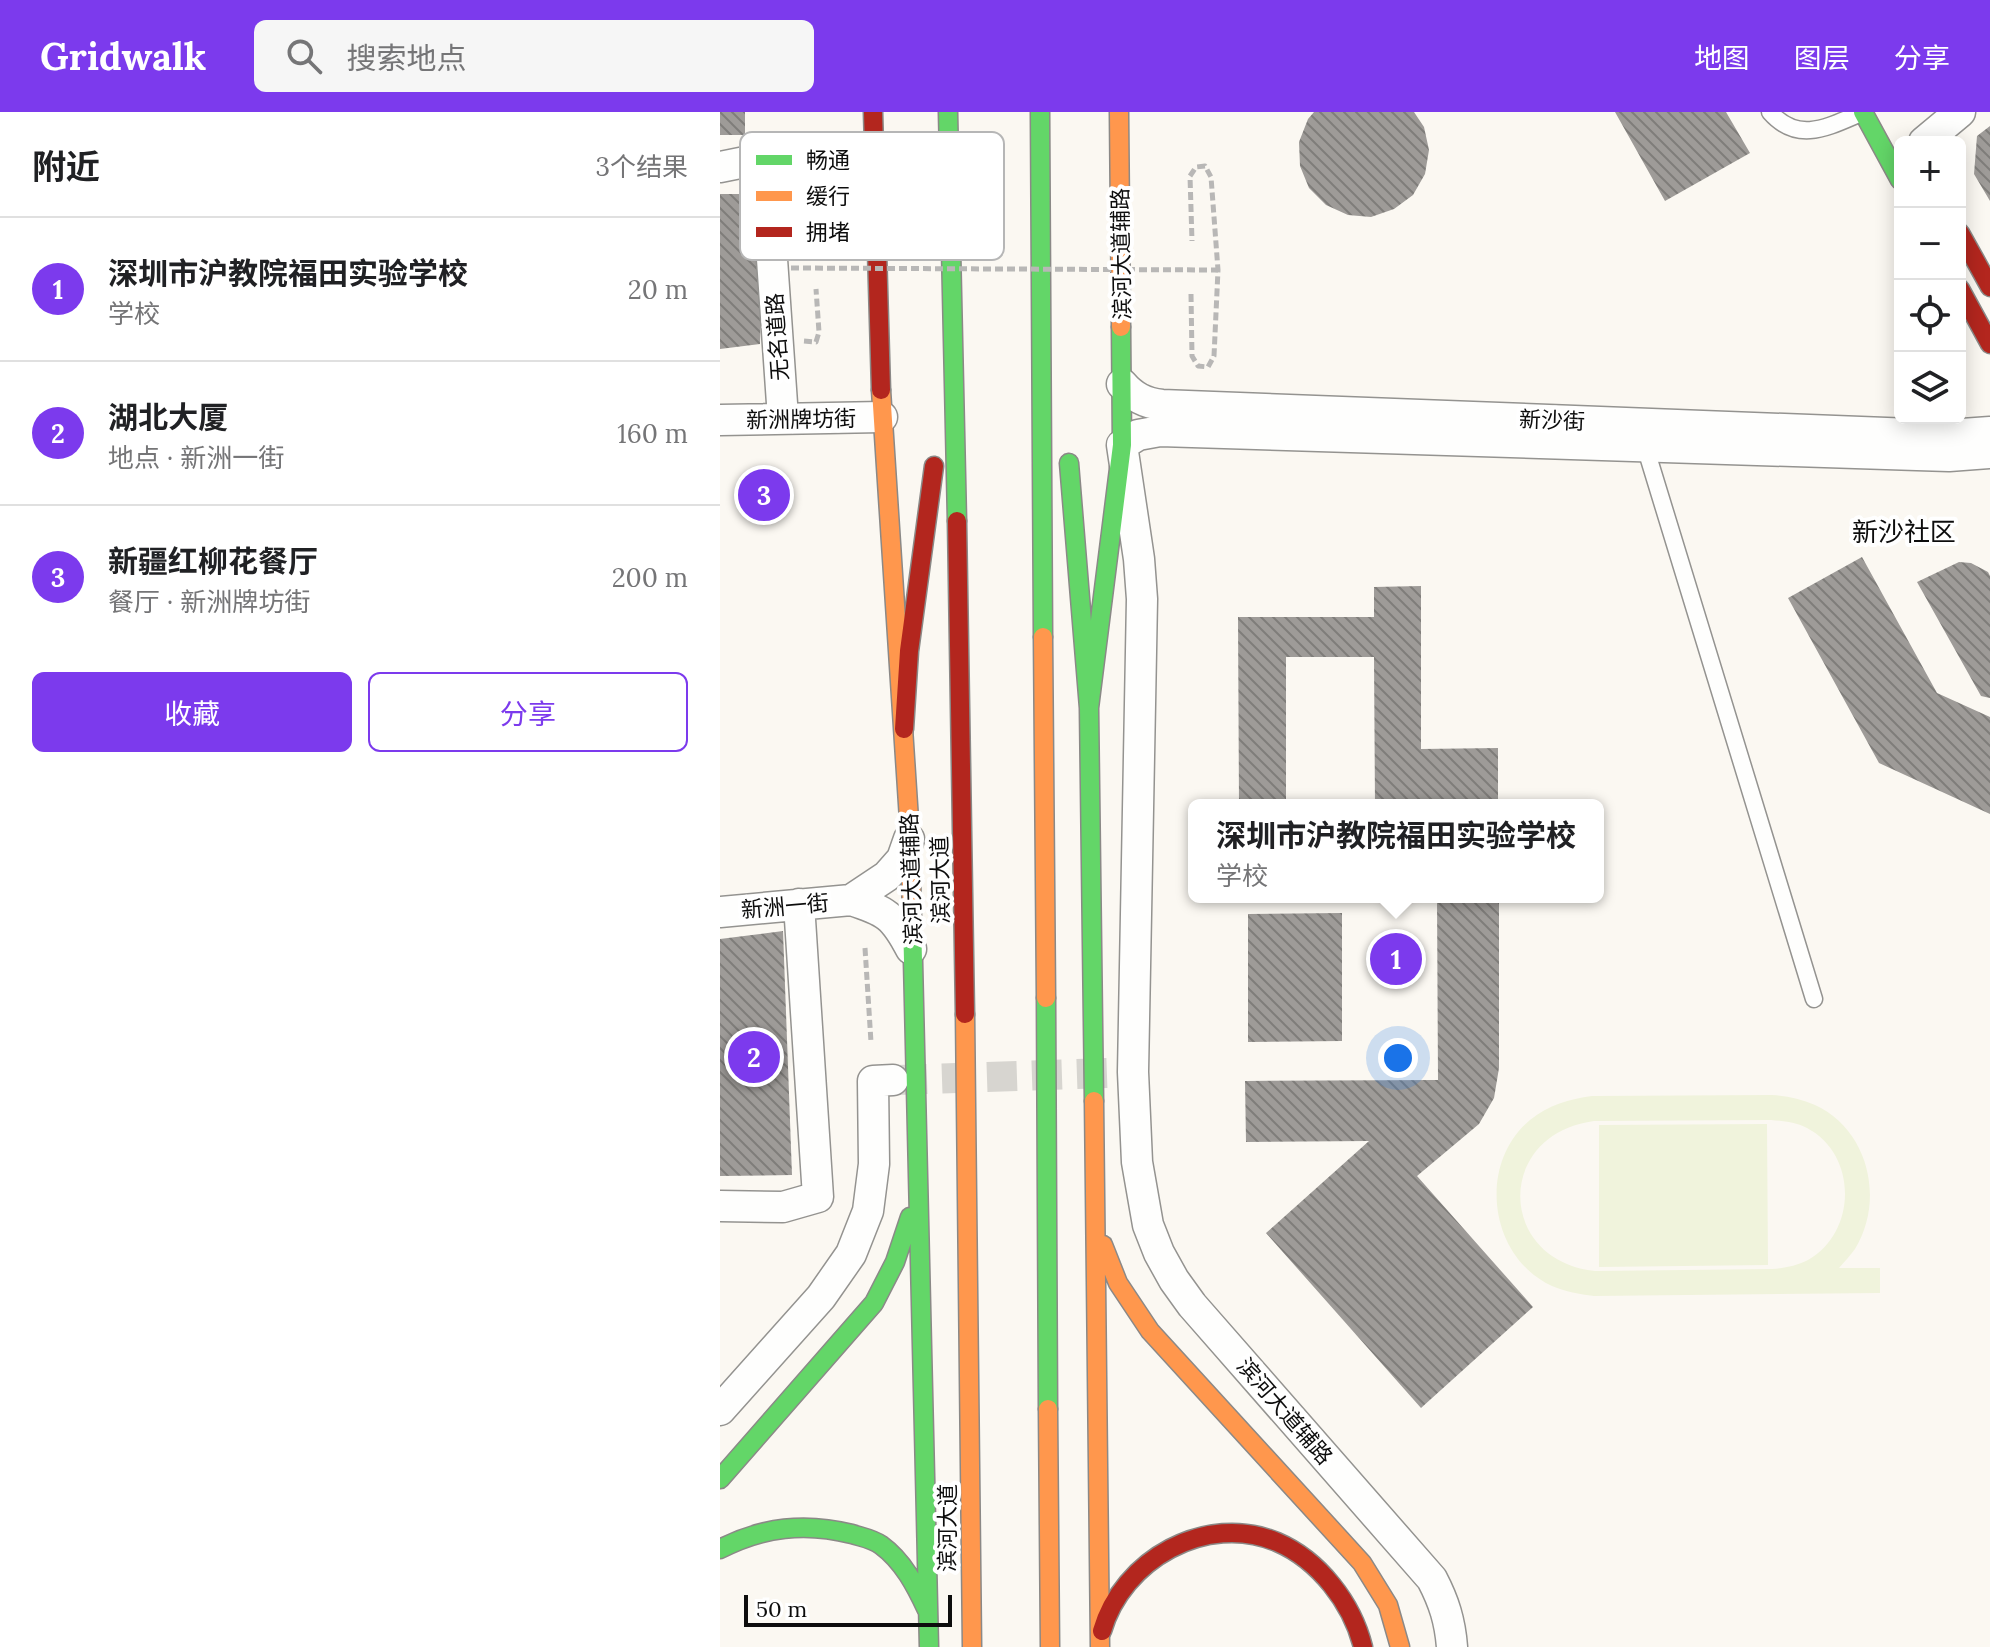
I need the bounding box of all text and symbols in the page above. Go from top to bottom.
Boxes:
search box [254,20,814,92]
text: Gridwalk [40,32,206,80]
icon: search [282,34,326,78]
text: 搜索地点 [346,39,466,77]
text: 地图 [1694,40,1750,76]
text: 图层 [1794,40,1850,76]
text: 分享 [1894,40,1950,76]
legend [740,132,1004,260]
map controls [1894,136,1966,424]
button: + [1894,136,1966,208]
text: 附近 [32,145,100,188]
text: 畅通 [806,146,850,174]
text: 3个结果 [596,150,688,183]
text: 缓行 [806,182,850,210]
street label: 滨河大道辅路 [1106,188,1136,320]
button: − [1894,208,1966,280]
text: 拥堵 [806,218,850,246]
text: 深圳市沪教院福田实验学校 [108,254,468,292]
text: 1 [53,273,63,306]
text: 20 m [628,273,688,306]
button: locate [1894,280,1966,352]
street label: 无名道路 [760,292,794,382]
text: 学校 [108,297,160,330]
button: layers [1894,352,1966,424]
text: 湖北大厦 [108,398,228,436]
street label: 新洲牌坊街 [746,404,856,434]
street label: 新沙街 [1519,405,1585,435]
text: 2 [51,417,65,450]
text: 160 m [617,417,688,450]
text: 地点 · 新洲一街 [108,441,284,474]
pin: 3 [738,465,790,525]
district label: 新沙社区 [1852,515,1956,548]
text: 新疆红柳花餐厅 [108,542,318,580]
text: 3 [51,561,65,594]
text: 200 m [612,561,688,594]
text: 餐厅 · 新洲牌坊街 [108,585,310,618]
button: 收藏 [32,672,352,752]
button: 分享 [368,672,688,752]
popup [1188,799,1604,903]
street label: 滨河大道辅路 [895,813,927,945]
text: 深圳市沪教院福田实验学校 [1216,816,1576,854]
street label: 滨河大道 [925,836,955,924]
text: 学校 [1216,859,1268,892]
street label: 新洲一街 [740,888,830,924]
pin: 1 [1370,929,1422,989]
pin: 2 [728,1027,780,1087]
your location [1378,1038,1418,1078]
street label: 滨河大道辅路 [1231,1352,1339,1470]
street label: 滨河大道 [933,1484,961,1572]
scale bar [744,1591,952,1627]
text: 50 m [756,1595,807,1623]

